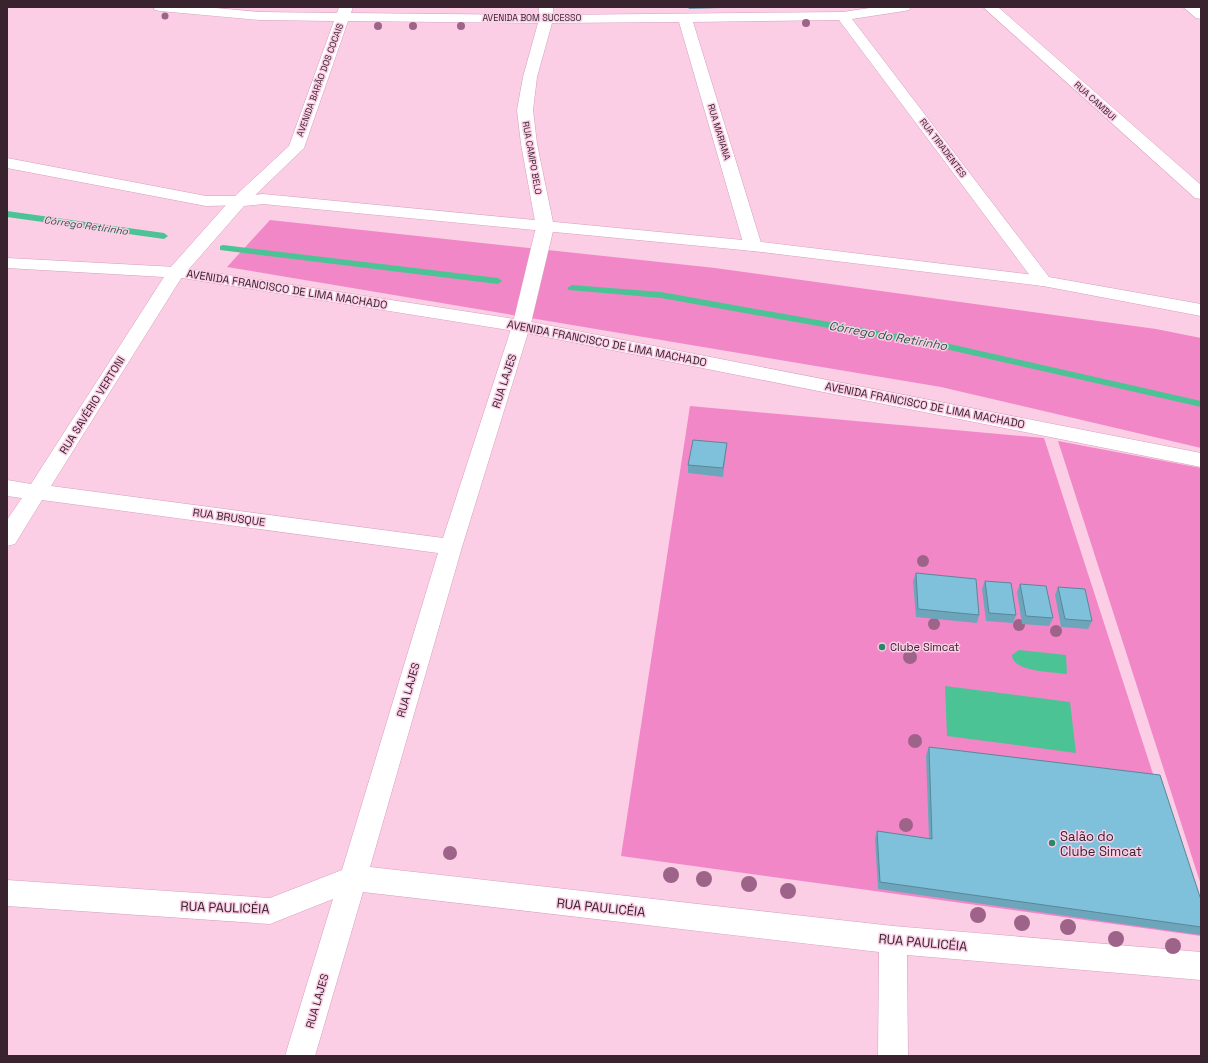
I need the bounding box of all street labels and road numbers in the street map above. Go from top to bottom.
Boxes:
street label: AVENIDA BOM SUCESSO [482,12,582,24]
street label: AVENIDA BARÃO DOS COCAIS [294,21,346,138]
street label: RUA CAMBUI [1071,79,1119,123]
street label: RUA MARIANA [705,102,733,162]
street label: RUA TIRADENTES [917,116,969,180]
street label: RUA CAMPO BELO [520,120,544,196]
street label: AVENIDA FRANCISCO DE LIMA MACHADO [185,266,389,312]
street label: AVENIDA FRANCISCO DE LIMA MACHADO [506,317,708,369]
street label: RUA LAJES [489,352,519,410]
street label: RUA SAVÉRIO VERTONI [56,353,128,457]
street label: AVENIDA FRANCISCO DE LIMA MACHADO [824,379,1026,431]
street label: RUA BRUSQUE [192,505,266,529]
street label: RUA LAJES [394,661,423,719]
street label: RUA PAULICÉIA [556,894,646,921]
street label: RUA PAULICÉIA [180,897,270,918]
street label: RUA PAULICÉIA [878,930,968,955]
street label: RUA LAJES [303,972,332,1030]

